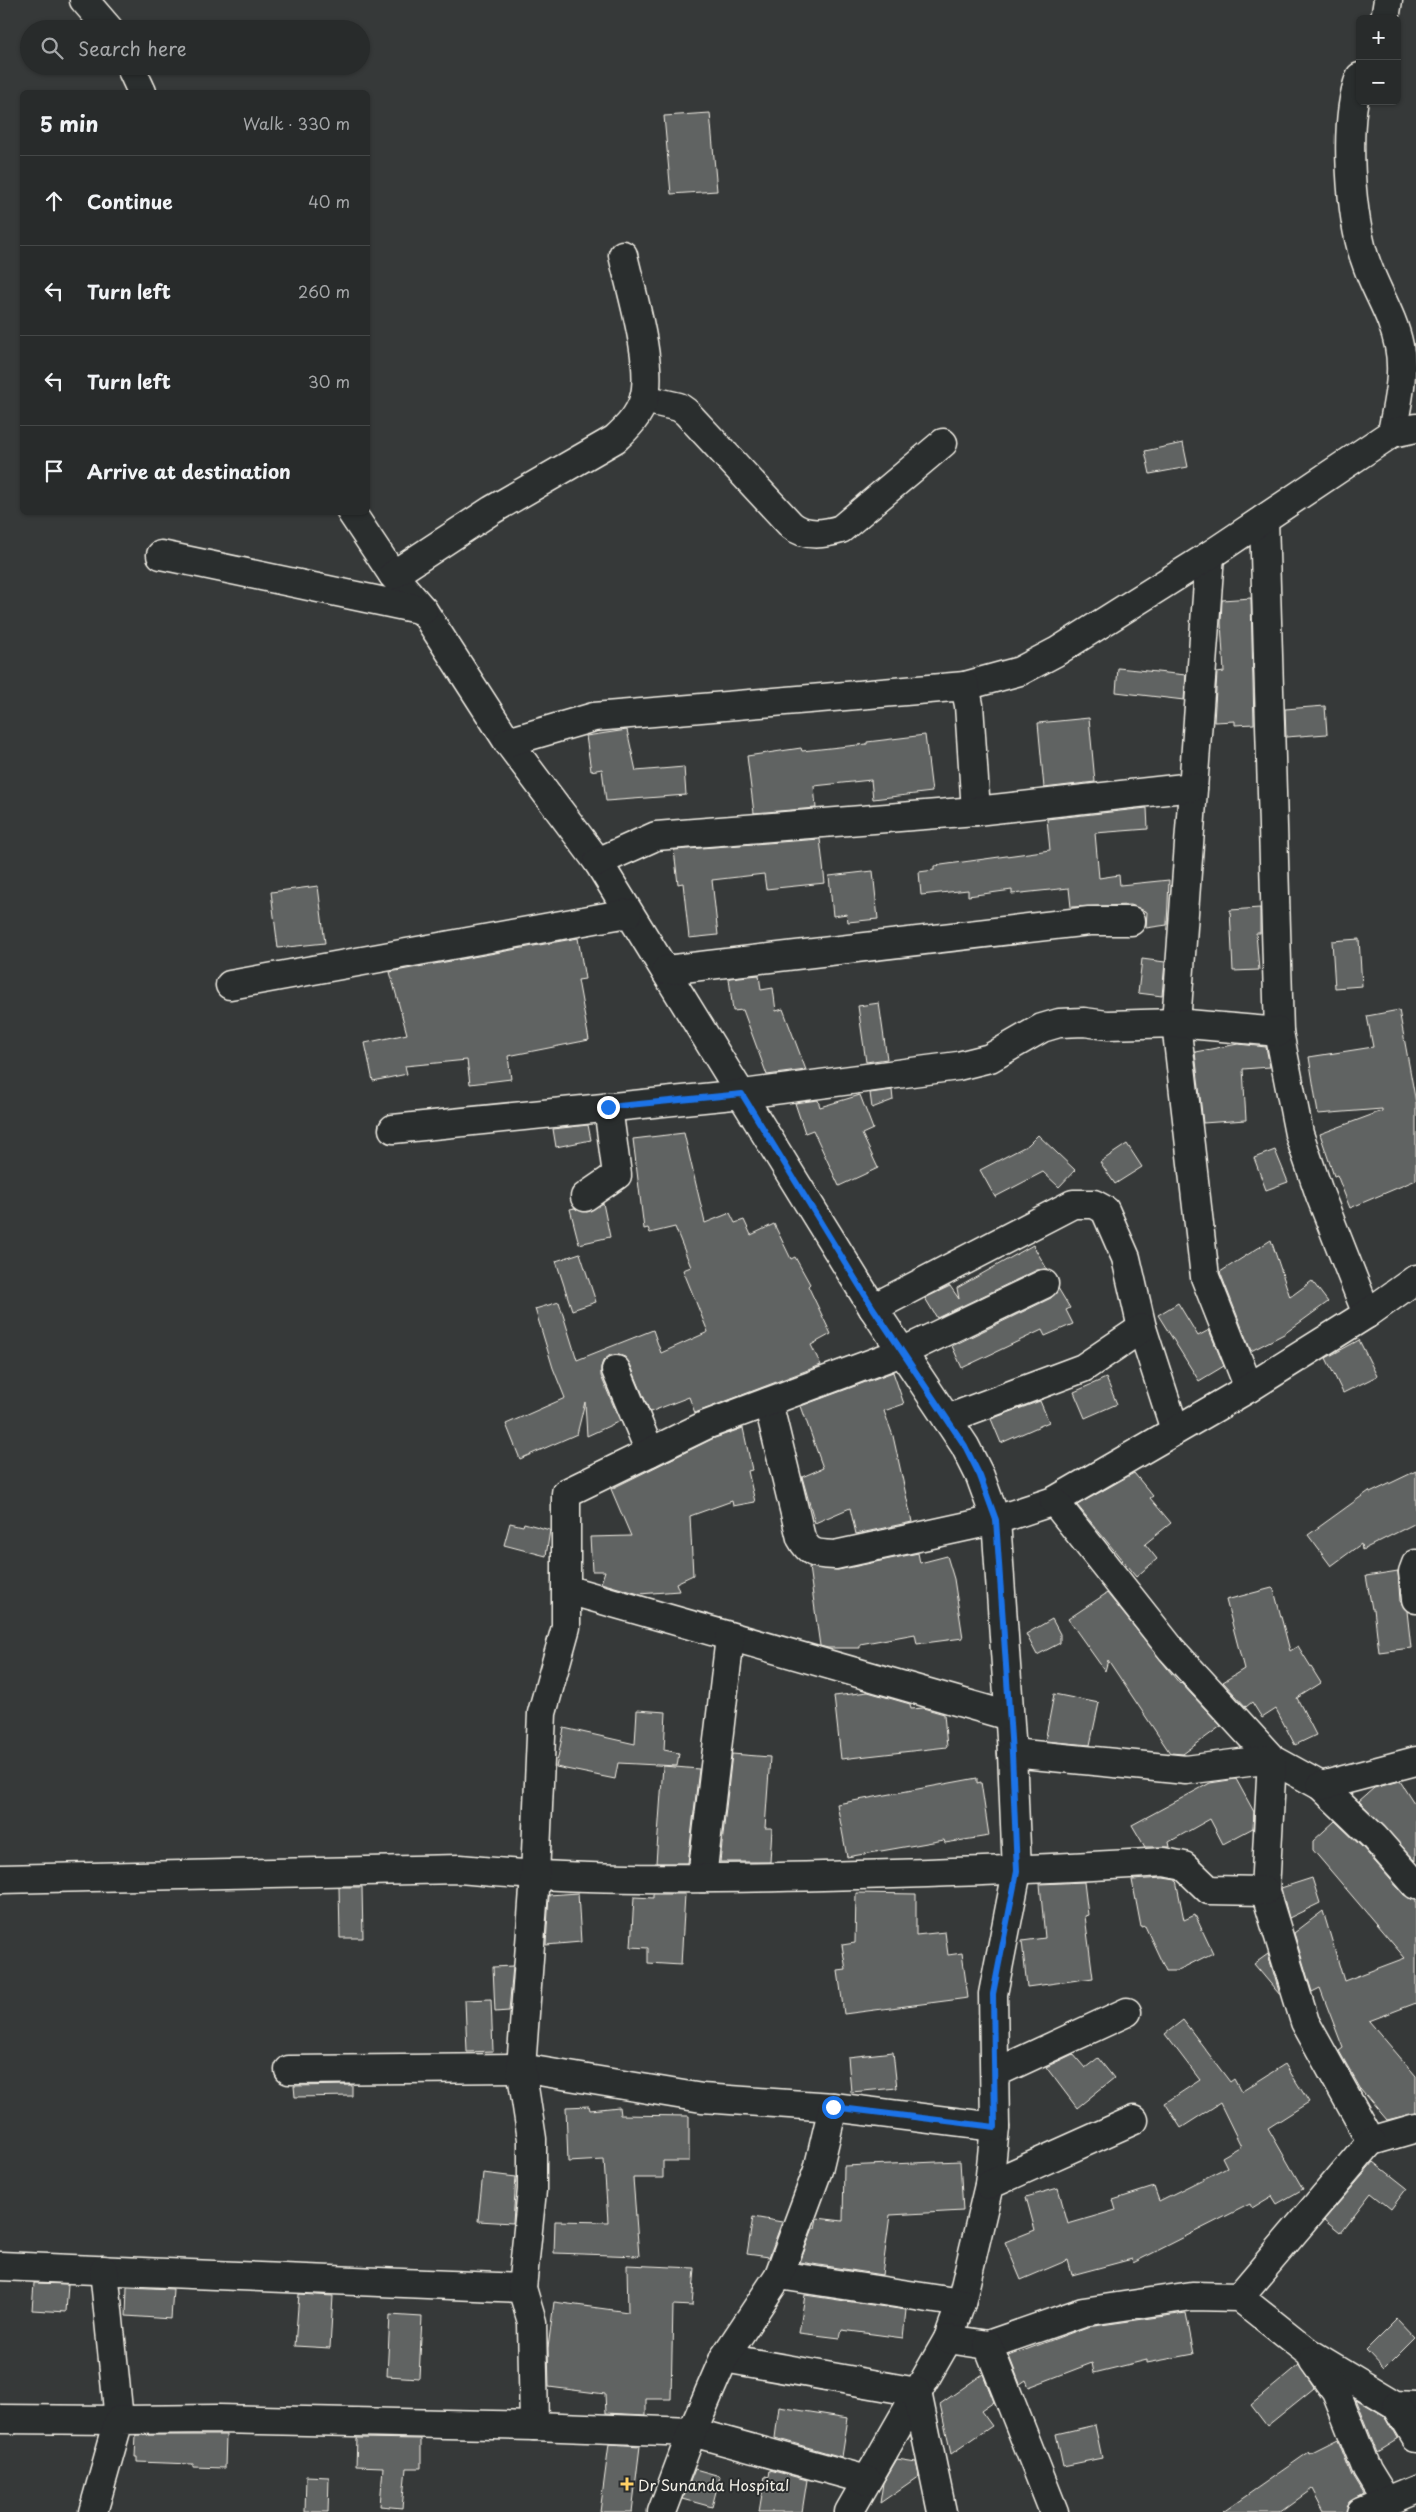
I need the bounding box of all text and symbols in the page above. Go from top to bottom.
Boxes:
map controls [1356,15,1401,105]
button: + [1356,15,1401,60]
search box [20,20,370,75]
icon: search [38,34,66,62]
text: Search here [78,34,187,62]
button: − [1356,60,1401,105]
text: 5 min [40,107,98,139]
text: Walk · 330 m [243,111,350,135]
icon: ahead [40,187,68,215]
text: Continue [87,187,173,215]
text: 40 m [308,189,350,213]
icon: left [40,277,68,305]
text: Turn left [87,277,171,305]
text: 260 m [298,279,350,303]
icon: left [40,367,68,395]
text: Turn left [87,367,171,395]
text: 30 m [308,369,350,393]
icon: arrive [40,457,68,485]
text: Arrive at destination [87,457,291,485]
route end [597,1096,620,1119]
route start [822,2096,845,2119]
place label: Dr Sunanda Hospital [638,2473,789,2496]
marker: Dr Sunanda Hospital [620,2477,634,2491]

